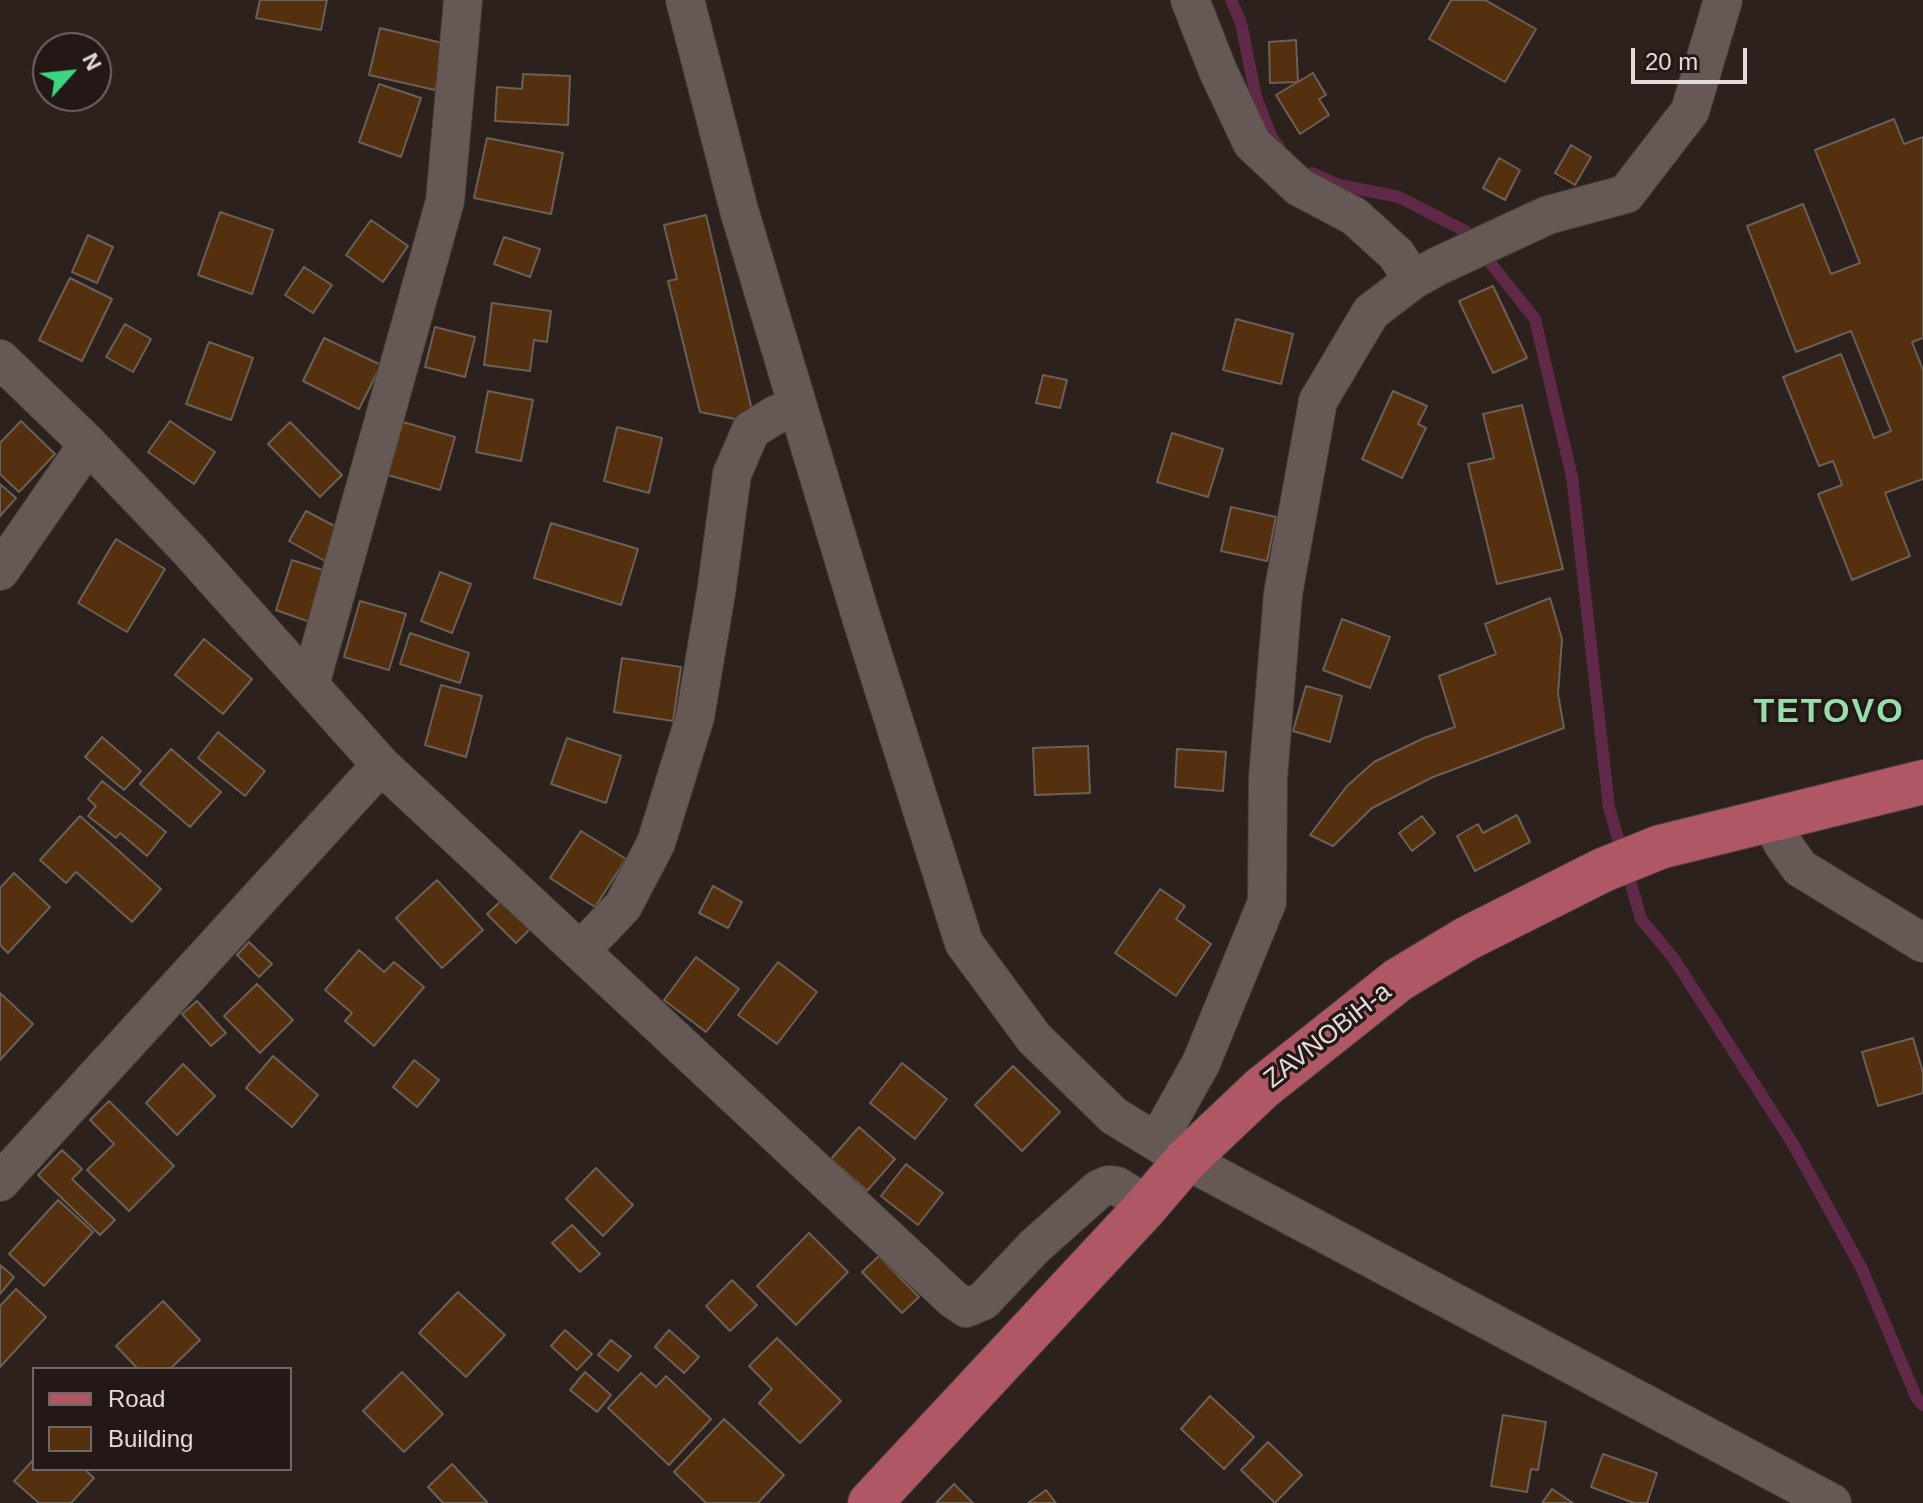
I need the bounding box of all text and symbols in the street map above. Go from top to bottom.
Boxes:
north arrow [32,32,112,112]
scale bar [1635,32,1751,82]
text: 20 m [1645,48,1698,75]
text: N [77,49,107,75]
district label: TETOVO [1753,693,1905,733]
street label: ZAVNOBiH-a [1258,977,1398,1095]
legend [32,1367,292,1471]
text: Road [108,1385,165,1412]
text: Building [108,1425,193,1452]

